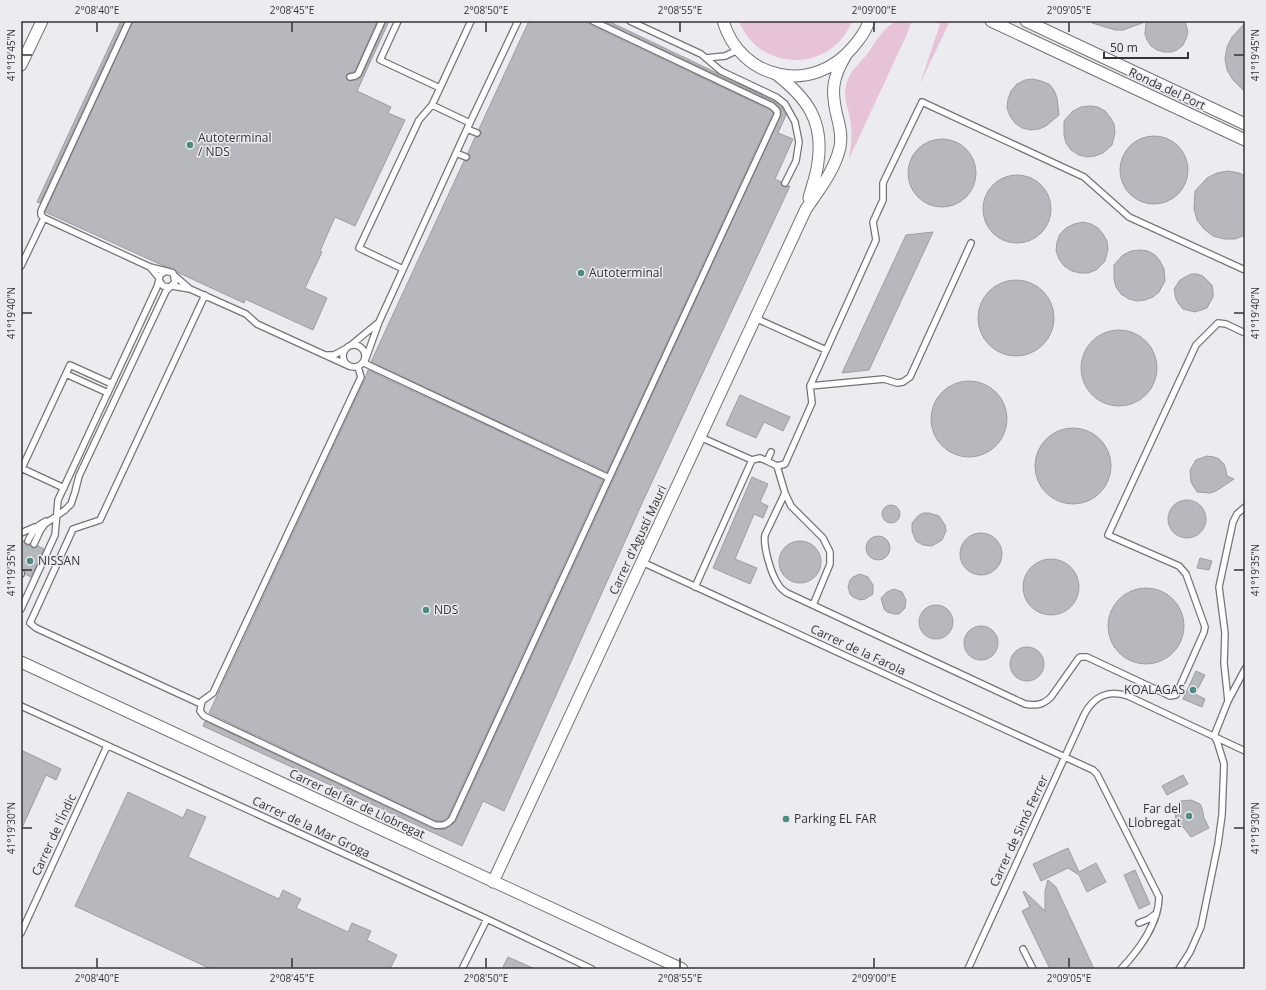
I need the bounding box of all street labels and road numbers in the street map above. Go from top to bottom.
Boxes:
street label: Ronda del Port [1126,63,1208,114]
street label: Carrer d'Agustí Mauri [605,482,670,597]
street label: Carrer de la Farola [808,620,909,679]
street label: Carrer del far de Llobregat [287,765,428,843]
street label: Carrer de Simó Ferrer [985,772,1052,889]
street label: Carrer de l'Índic [27,791,80,878]
street label: Carrer de la Mar Groga [249,792,373,861]

